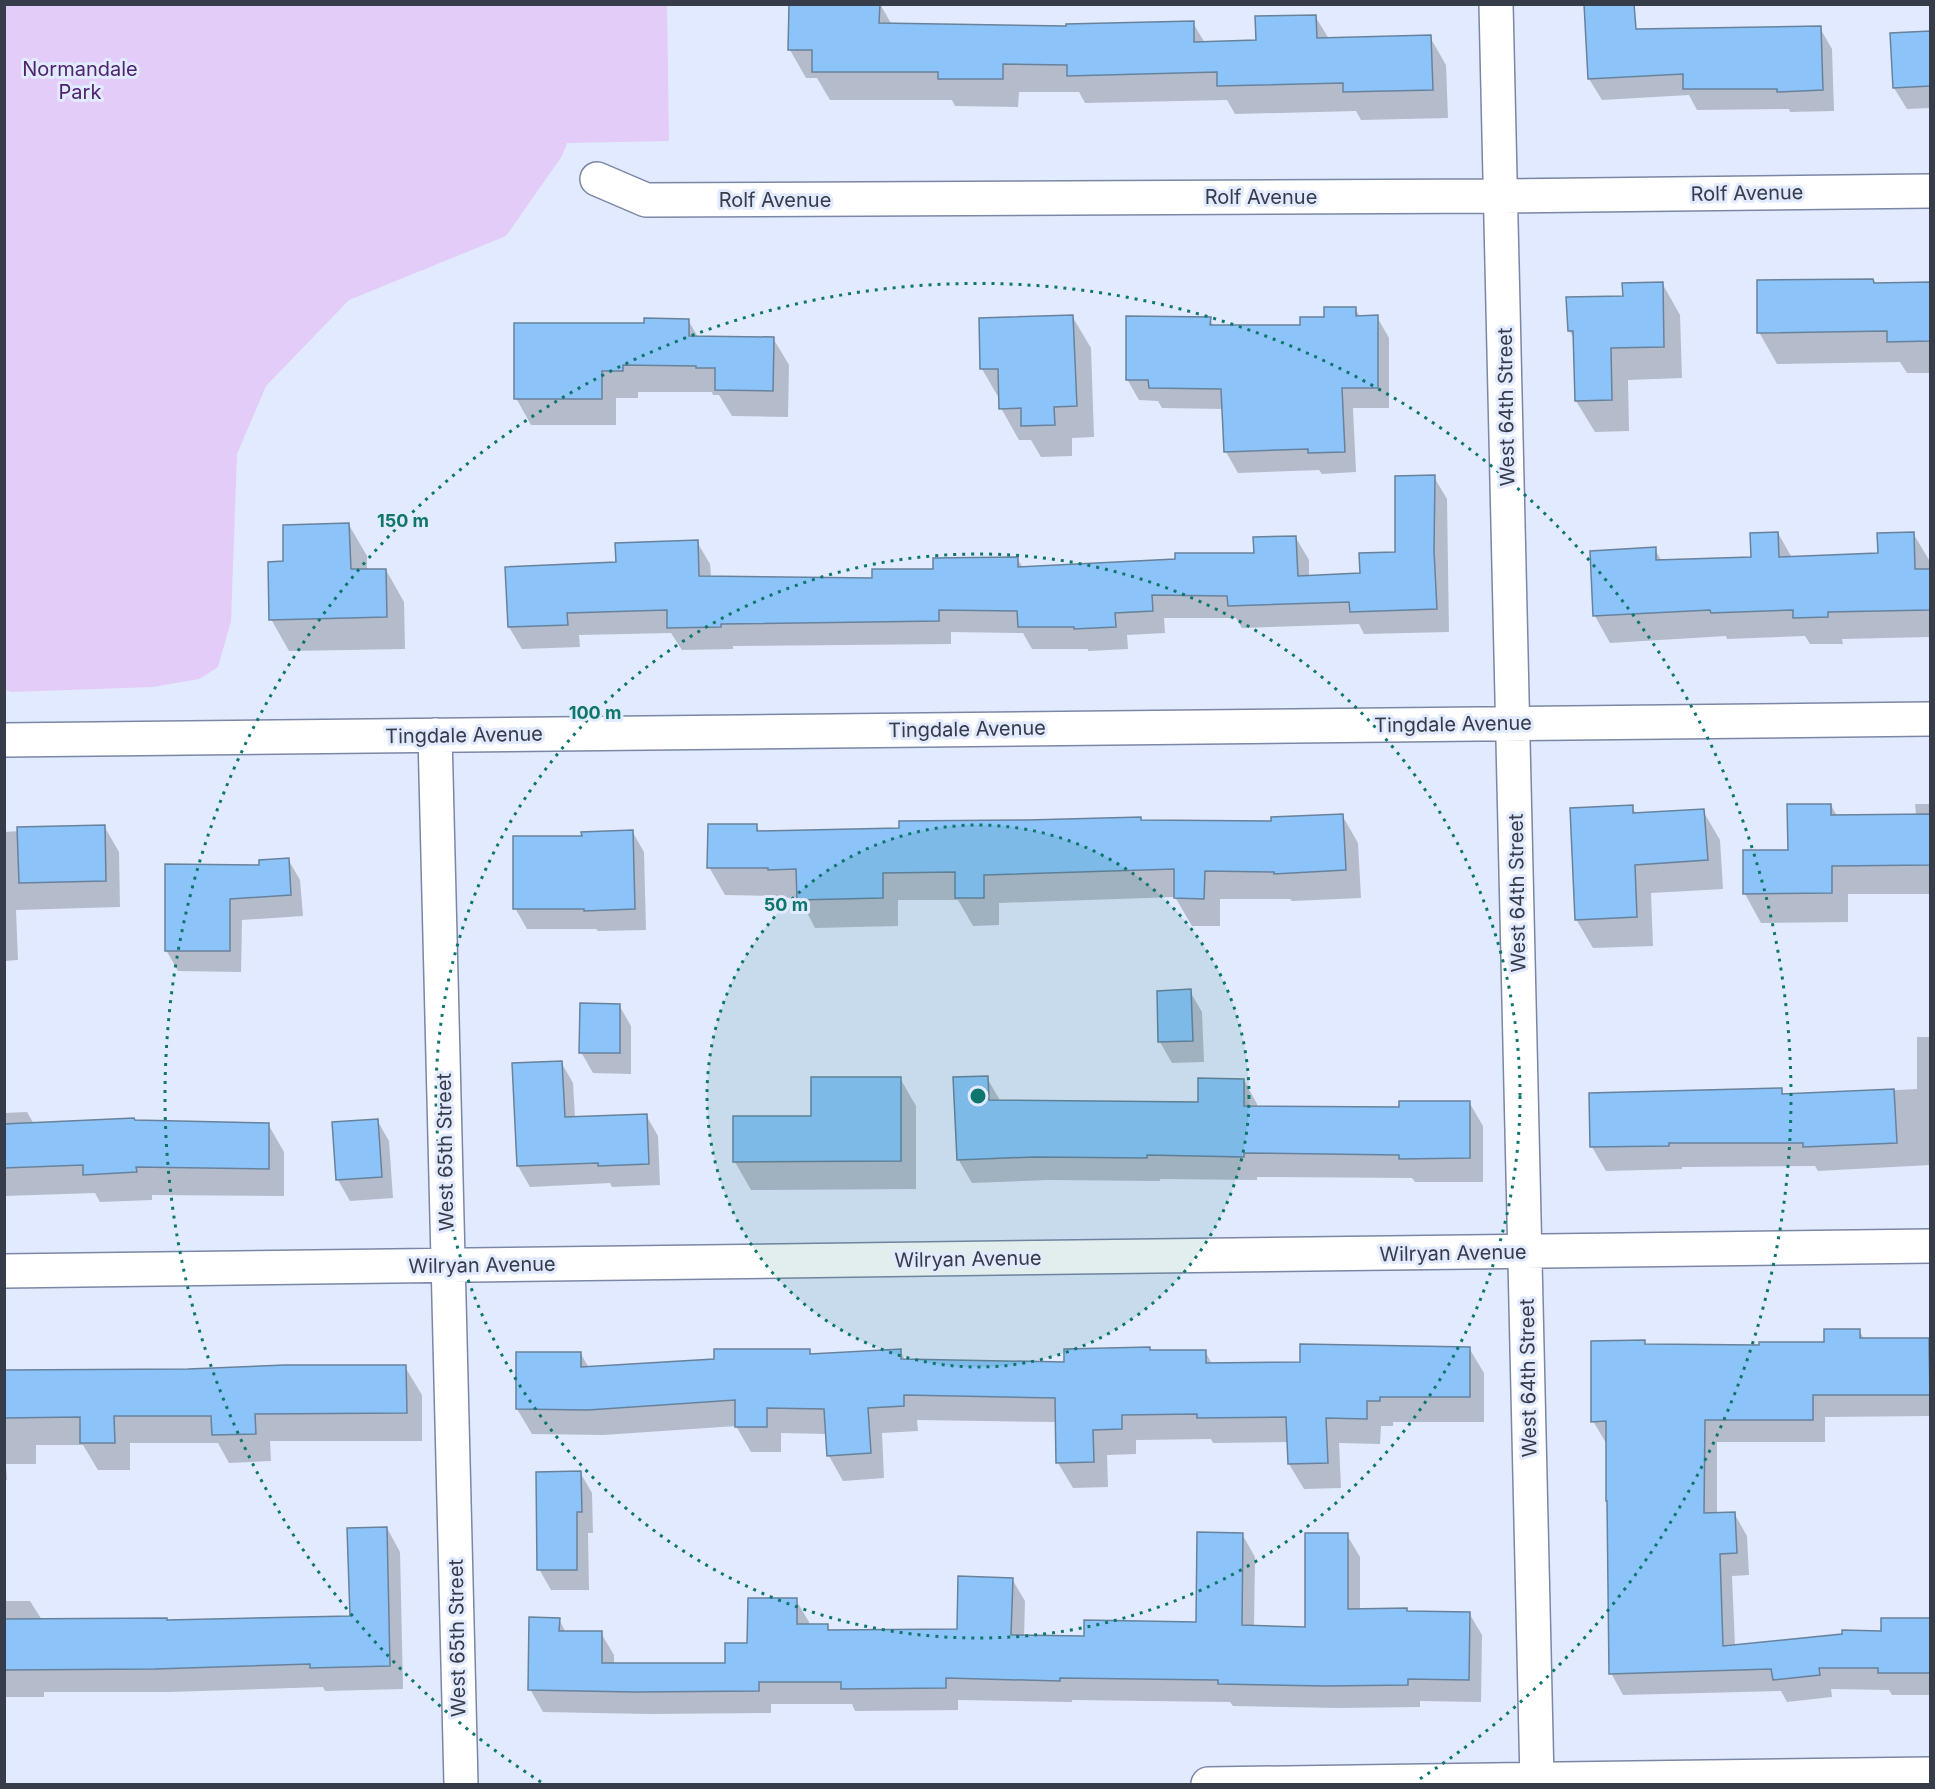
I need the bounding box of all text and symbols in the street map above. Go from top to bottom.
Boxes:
park label: Normandale Park [22,57,138,104]
street label: Rolf Avenue [1690,180,1804,206]
street label: Rolf Avenue [1205,185,1317,209]
street label: Rolf Avenue [719,188,831,212]
street label: West 64th Street [1493,327,1519,487]
text: 150 m [377,510,429,531]
text: 100 m [569,702,621,723]
street label: Tingdale Avenue [1374,711,1532,737]
street label: Tingdale Avenue [888,716,1046,742]
street label: Tingdale Avenue [385,722,543,748]
street label: West 64th Street [1504,813,1530,973]
text: 50 m [764,894,808,915]
street label: West 65th Street [432,1072,458,1231]
centre of rings [968,1086,988,1106]
street label: Wilryan Avenue [1379,1240,1527,1266]
street label: Wilryan Avenue [894,1246,1042,1272]
street label: Wilryan Avenue [408,1252,556,1278]
street label: West 64th Street [1515,1298,1541,1458]
street label: West 65th Street [444,1558,470,1717]

